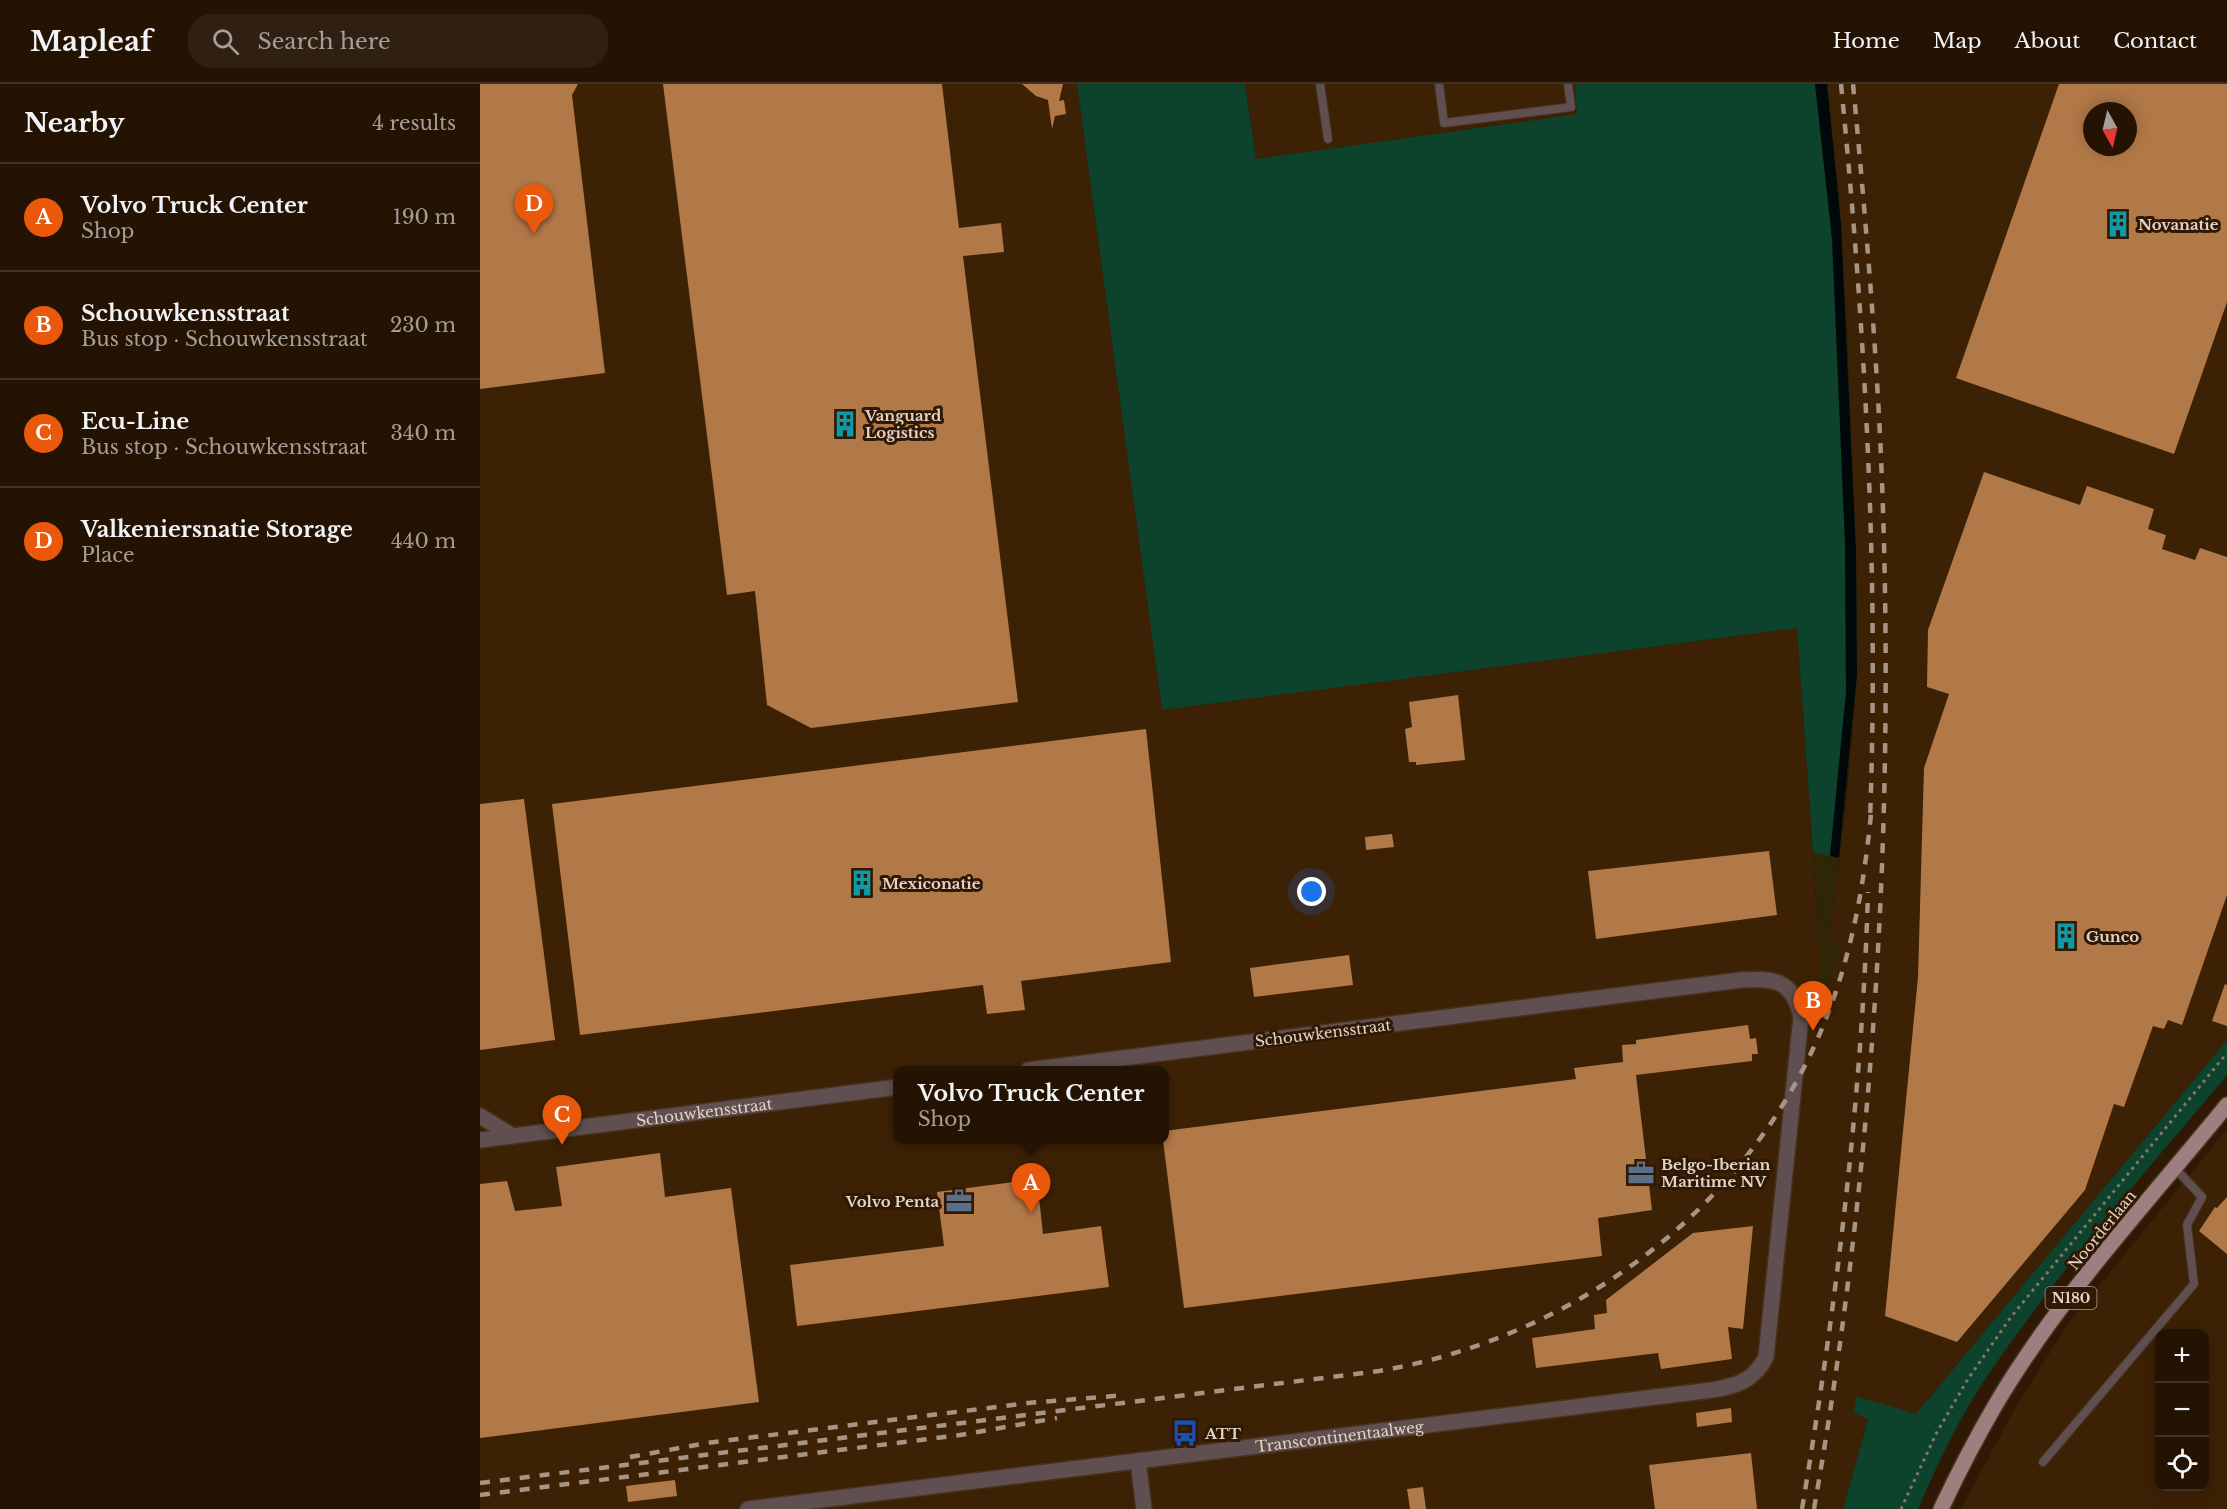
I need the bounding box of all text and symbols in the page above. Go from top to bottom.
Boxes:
search box [188,14,608,68]
text: Mapleaf [30,24,152,59]
icon: search [209,25,242,58]
text: Search here [257,28,391,55]
text: Home [1833,28,1900,54]
text: Map [1933,28,1981,54]
text: About [2014,28,2080,54]
text: Contact [2113,28,2197,54]
north arrow [2083,102,2137,156]
text: Nearby [24,107,125,139]
text: 4 results [372,111,456,135]
pin: D [514,184,554,234]
text: Volvo Truck Center [81,192,308,219]
text: A [35,205,52,229]
text: 190 m [393,205,456,229]
building icon: Novanatie [2103,209,2133,239]
place label: Novanatie [2138,215,2219,234]
text: Shop [81,219,134,243]
text: Schouwkensstraat [81,300,289,327]
text: B [36,313,51,337]
text: 230 m [390,313,456,337]
text: Bus stop · Schouwkensstraat [81,327,368,351]
place label: Vanguard Logistics [864,406,942,442]
text: Ecu-Line [81,408,189,435]
building icon: Vanguard Logistics [830,409,860,439]
text: C [35,421,52,445]
text: 340 m [391,421,456,445]
text: Bus stop · Schouwkensstraat [81,435,368,459]
text: Valkeniersnatie Storage [81,516,353,543]
text: D [34,529,53,553]
text: 440 m [391,529,456,553]
text: Place [81,543,135,567]
building icon: Mexiconatie [847,868,877,898]
place label: Mexiconatie [882,874,981,893]
your location [1297,877,1326,906]
building icon: Gunco [2051,921,2081,951]
place label: Gunco [2086,927,2139,946]
pin: B [1794,982,1832,1031]
street label: Schouwkensstraat [1254,1015,1392,1051]
popup [893,1066,1169,1144]
text: Volvo Truck Center [918,1080,1144,1107]
street label: Schouwkensstraat [635,1093,774,1130]
pin: C [542,1096,581,1145]
text: Shop [918,1107,971,1131]
place label: Belgo-Iberian Maritime NV [1661,1155,1771,1191]
office icon: Belgo-Iberian Maritime NV [1626,1158,1656,1188]
pin: A [1012,1164,1050,1213]
office icon: Volvo Penta [944,1186,974,1216]
street label: Noorderlaan [2064,1186,2140,1274]
place label: Volvo Penta [845,1192,939,1211]
road number: N180 [2046,1287,2096,1309]
map controls [2155,1329,2209,1491]
button: + [2155,1329,2209,1383]
button: − [2155,1383,2209,1437]
street label: Transcontinentaalweg [1254,1416,1426,1456]
bus stop icon: ATT [1170,1418,1200,1448]
place label: ATT [1204,1424,1241,1443]
button: locate [2155,1437,2209,1491]

